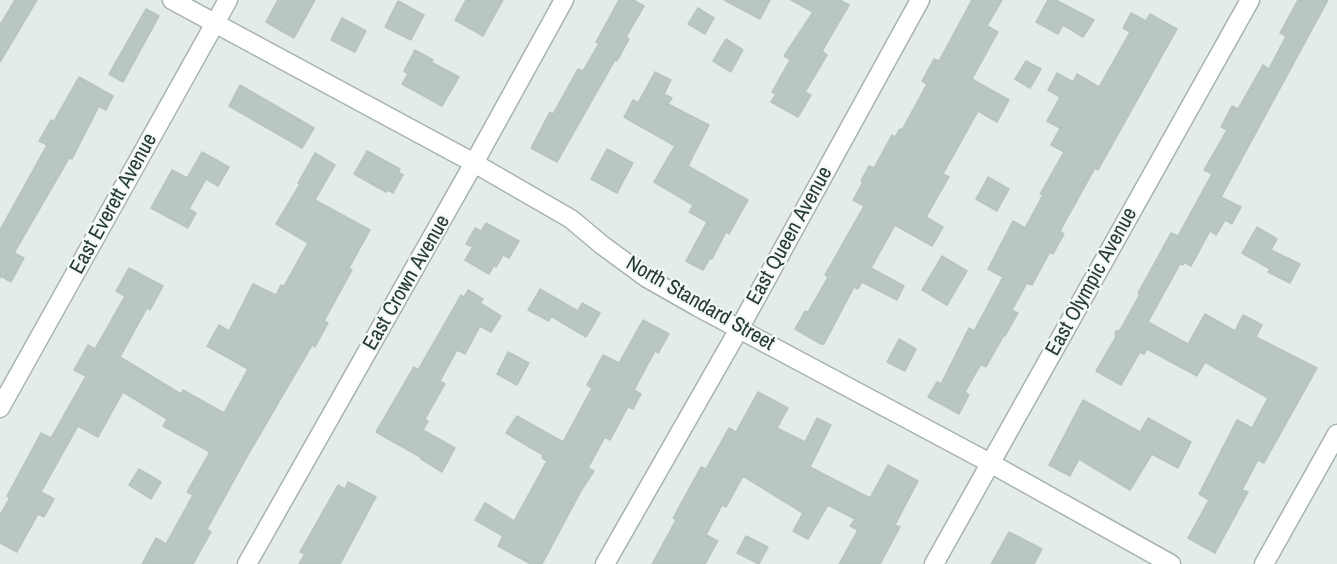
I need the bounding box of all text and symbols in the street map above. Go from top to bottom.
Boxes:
street label: East Everett Avenue [65,129,163,279]
street label: East Queen Avenue [742,163,838,309]
street label: East Olympic Avenue [1041,204,1143,360]
street label: East Crown Avenue [358,211,456,355]
street label: North Standard Street [621,251,779,357]

